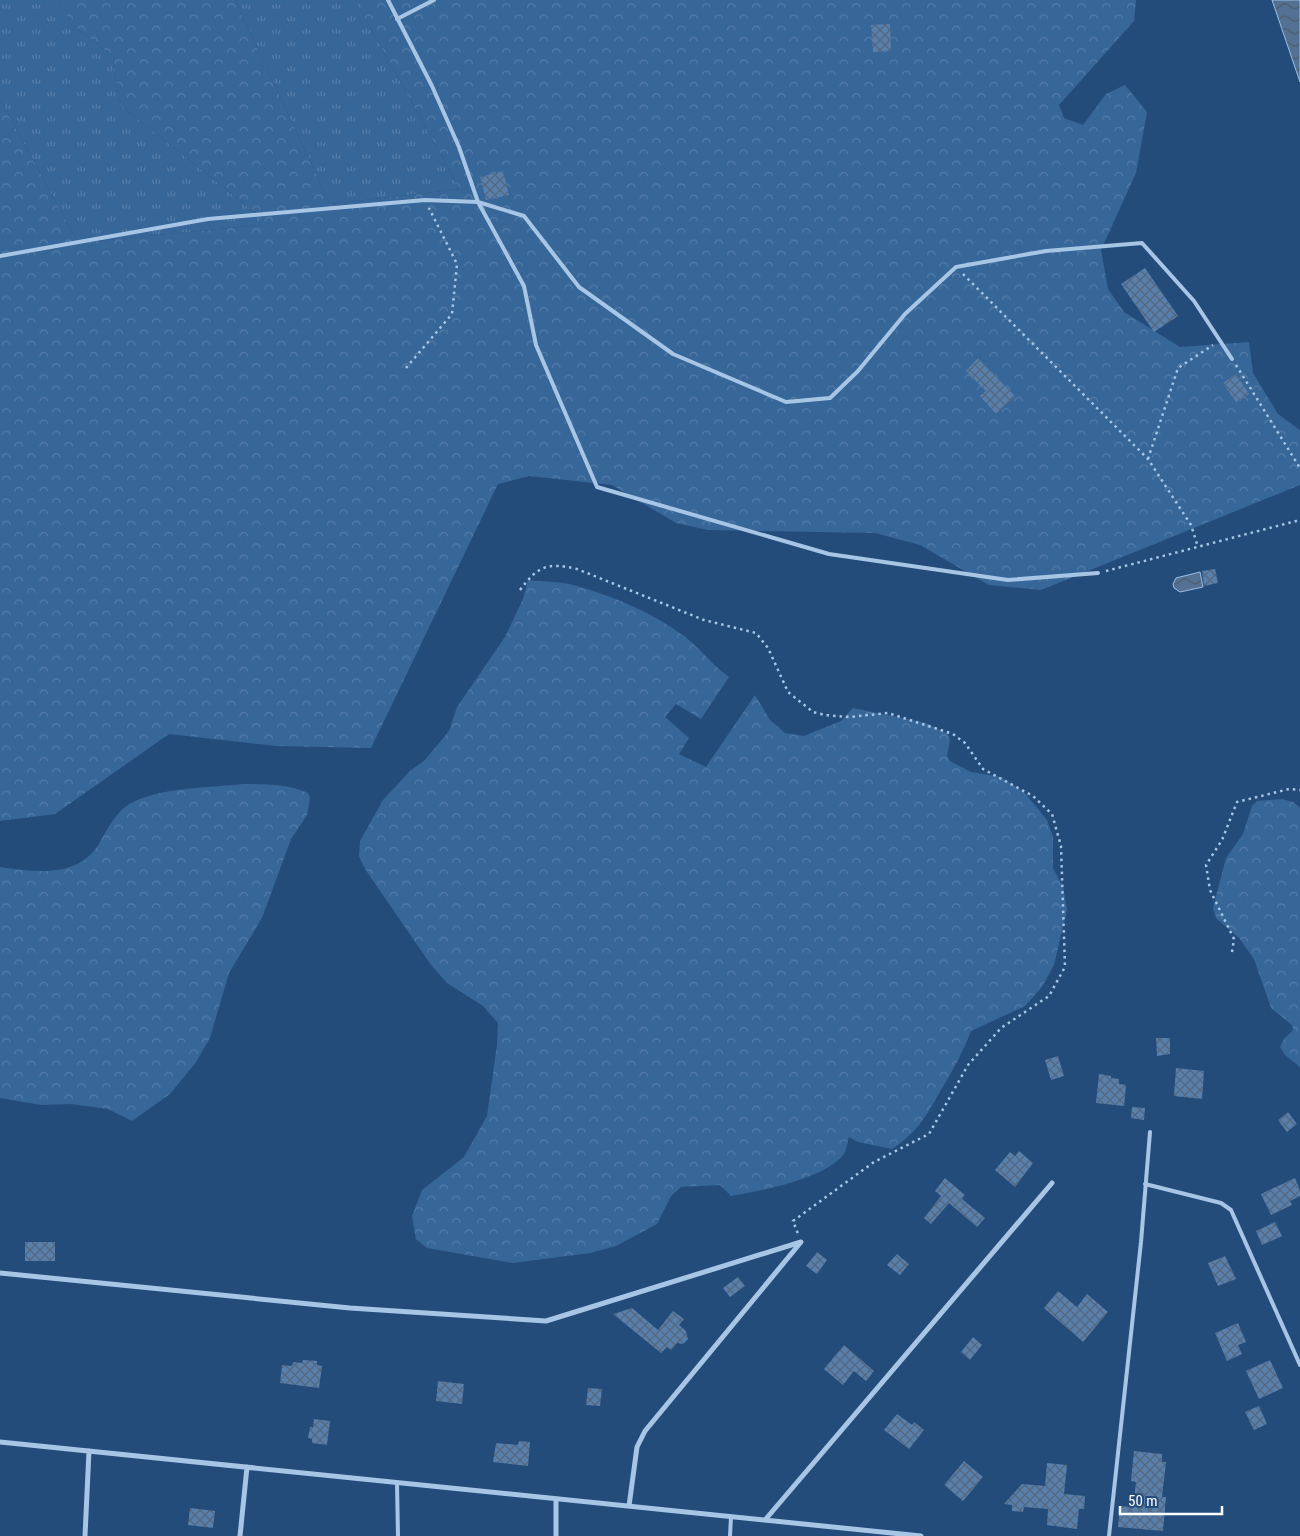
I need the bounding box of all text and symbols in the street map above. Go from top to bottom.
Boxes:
scale bar [1120,1484,1222,1516]
text: 50 m [1128,1492,1158,1510]

